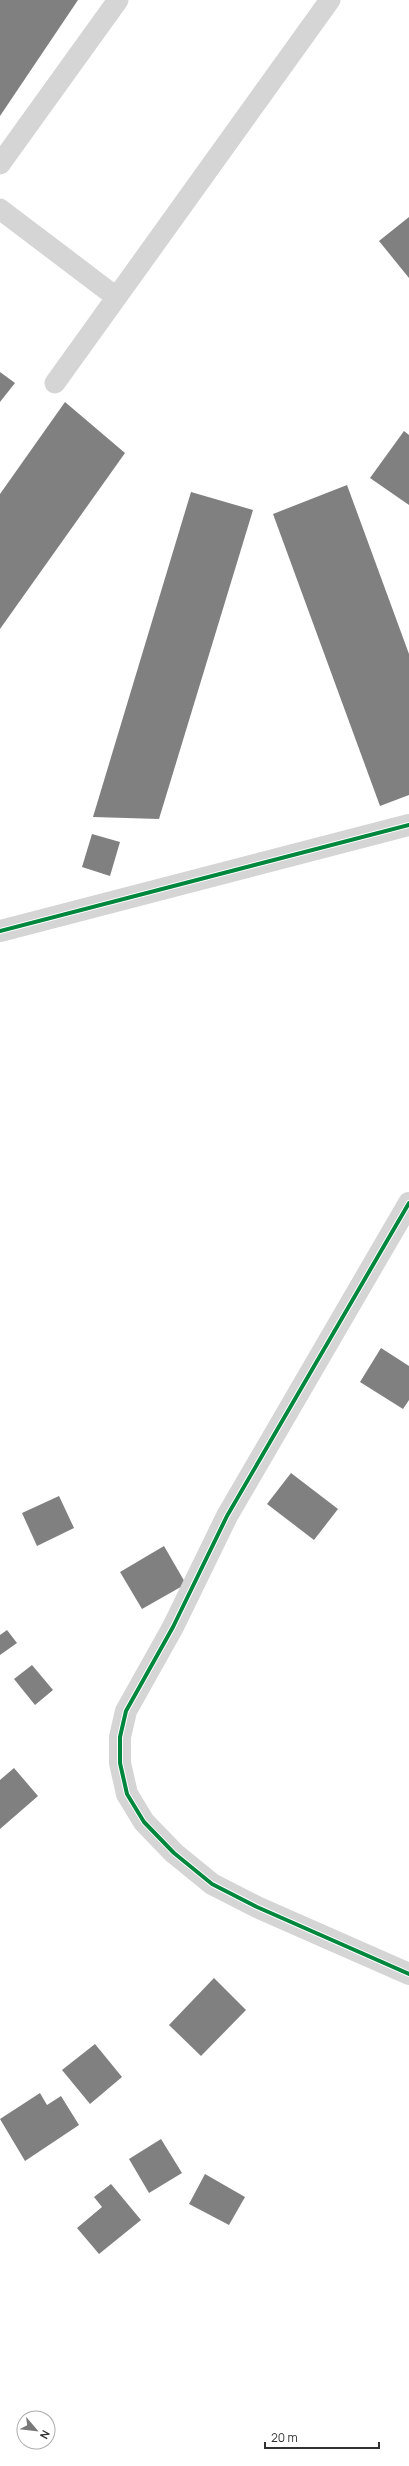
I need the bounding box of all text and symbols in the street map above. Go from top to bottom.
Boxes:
north arrow [16,2410,56,2450]
scale bar [265,2424,379,2450]
text: N [37,2428,54,2442]
text: 20 m [271,2429,298,2446]

